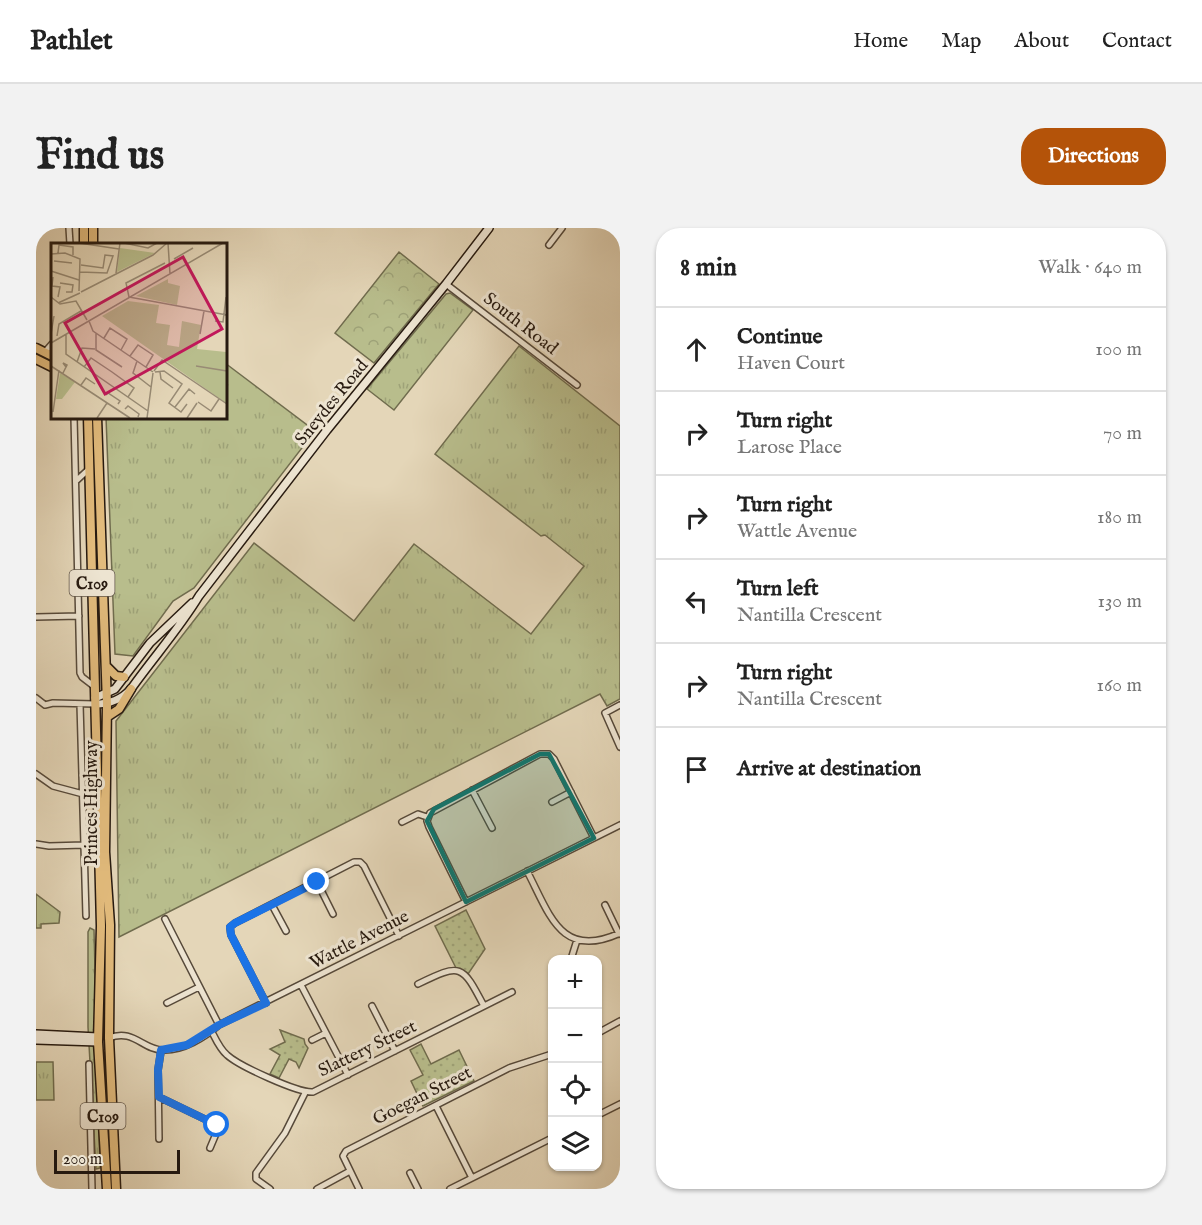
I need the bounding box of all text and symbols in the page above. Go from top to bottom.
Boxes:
text: Pathlet [30,24,113,59]
text: Home [853,28,908,55]
text: Map [941,28,981,55]
text: About [1014,28,1069,55]
text: Contact [1102,28,1172,55]
button: Directions [1021,128,1166,185]
text: Find us [36,130,164,183]
inset map [51,243,226,418]
text: 8 min [680,251,737,284]
text: Walk · 640 m [1038,255,1142,280]
street label: South Road [478,288,562,361]
text: Continue [737,323,823,351]
icon: ahead [680,333,713,366]
text: 100 m [1095,337,1142,362]
text: Haven Court [737,351,845,376]
street label: Sneydes Road [290,355,374,451]
text: Turn right [737,407,832,435]
icon: right [680,417,713,450]
text: 70 m [1103,421,1142,446]
text: Larose Place [737,435,842,460]
text: Turn right [737,491,832,519]
icon: right [680,501,713,534]
text: 180 m [1097,505,1142,530]
text: Wattle Avenue [737,519,857,544]
road number: C109 [70,570,114,596]
text: Turn left [737,575,819,603]
icon: left [680,585,713,618]
text: 130 m [1097,589,1142,614]
text: Nantilla Crescent [737,603,882,628]
text: Turn right [737,659,832,687]
icon: right [680,669,713,702]
text: 160 m [1096,673,1142,698]
text: Nantilla Crescent [737,687,882,712]
street label: Princes Highway [81,740,104,866]
icon: arrive [680,753,713,786]
text: Arrive at destination [737,755,921,783]
route end [303,868,329,894]
street label: Wattle Avenue [306,906,413,975]
map controls [548,955,602,1171]
button: + [548,955,602,1009]
button: − [548,1009,602,1063]
street label: Slattery Street [315,1016,421,1083]
street label: Goegan Street [369,1062,476,1131]
button: locate [548,1063,602,1117]
road number: C109 [80,1103,126,1129]
route start [203,1111,229,1137]
button: layers [548,1117,602,1171]
scale bar [54,1147,180,1174]
text: 200 m [63,1150,102,1170]

